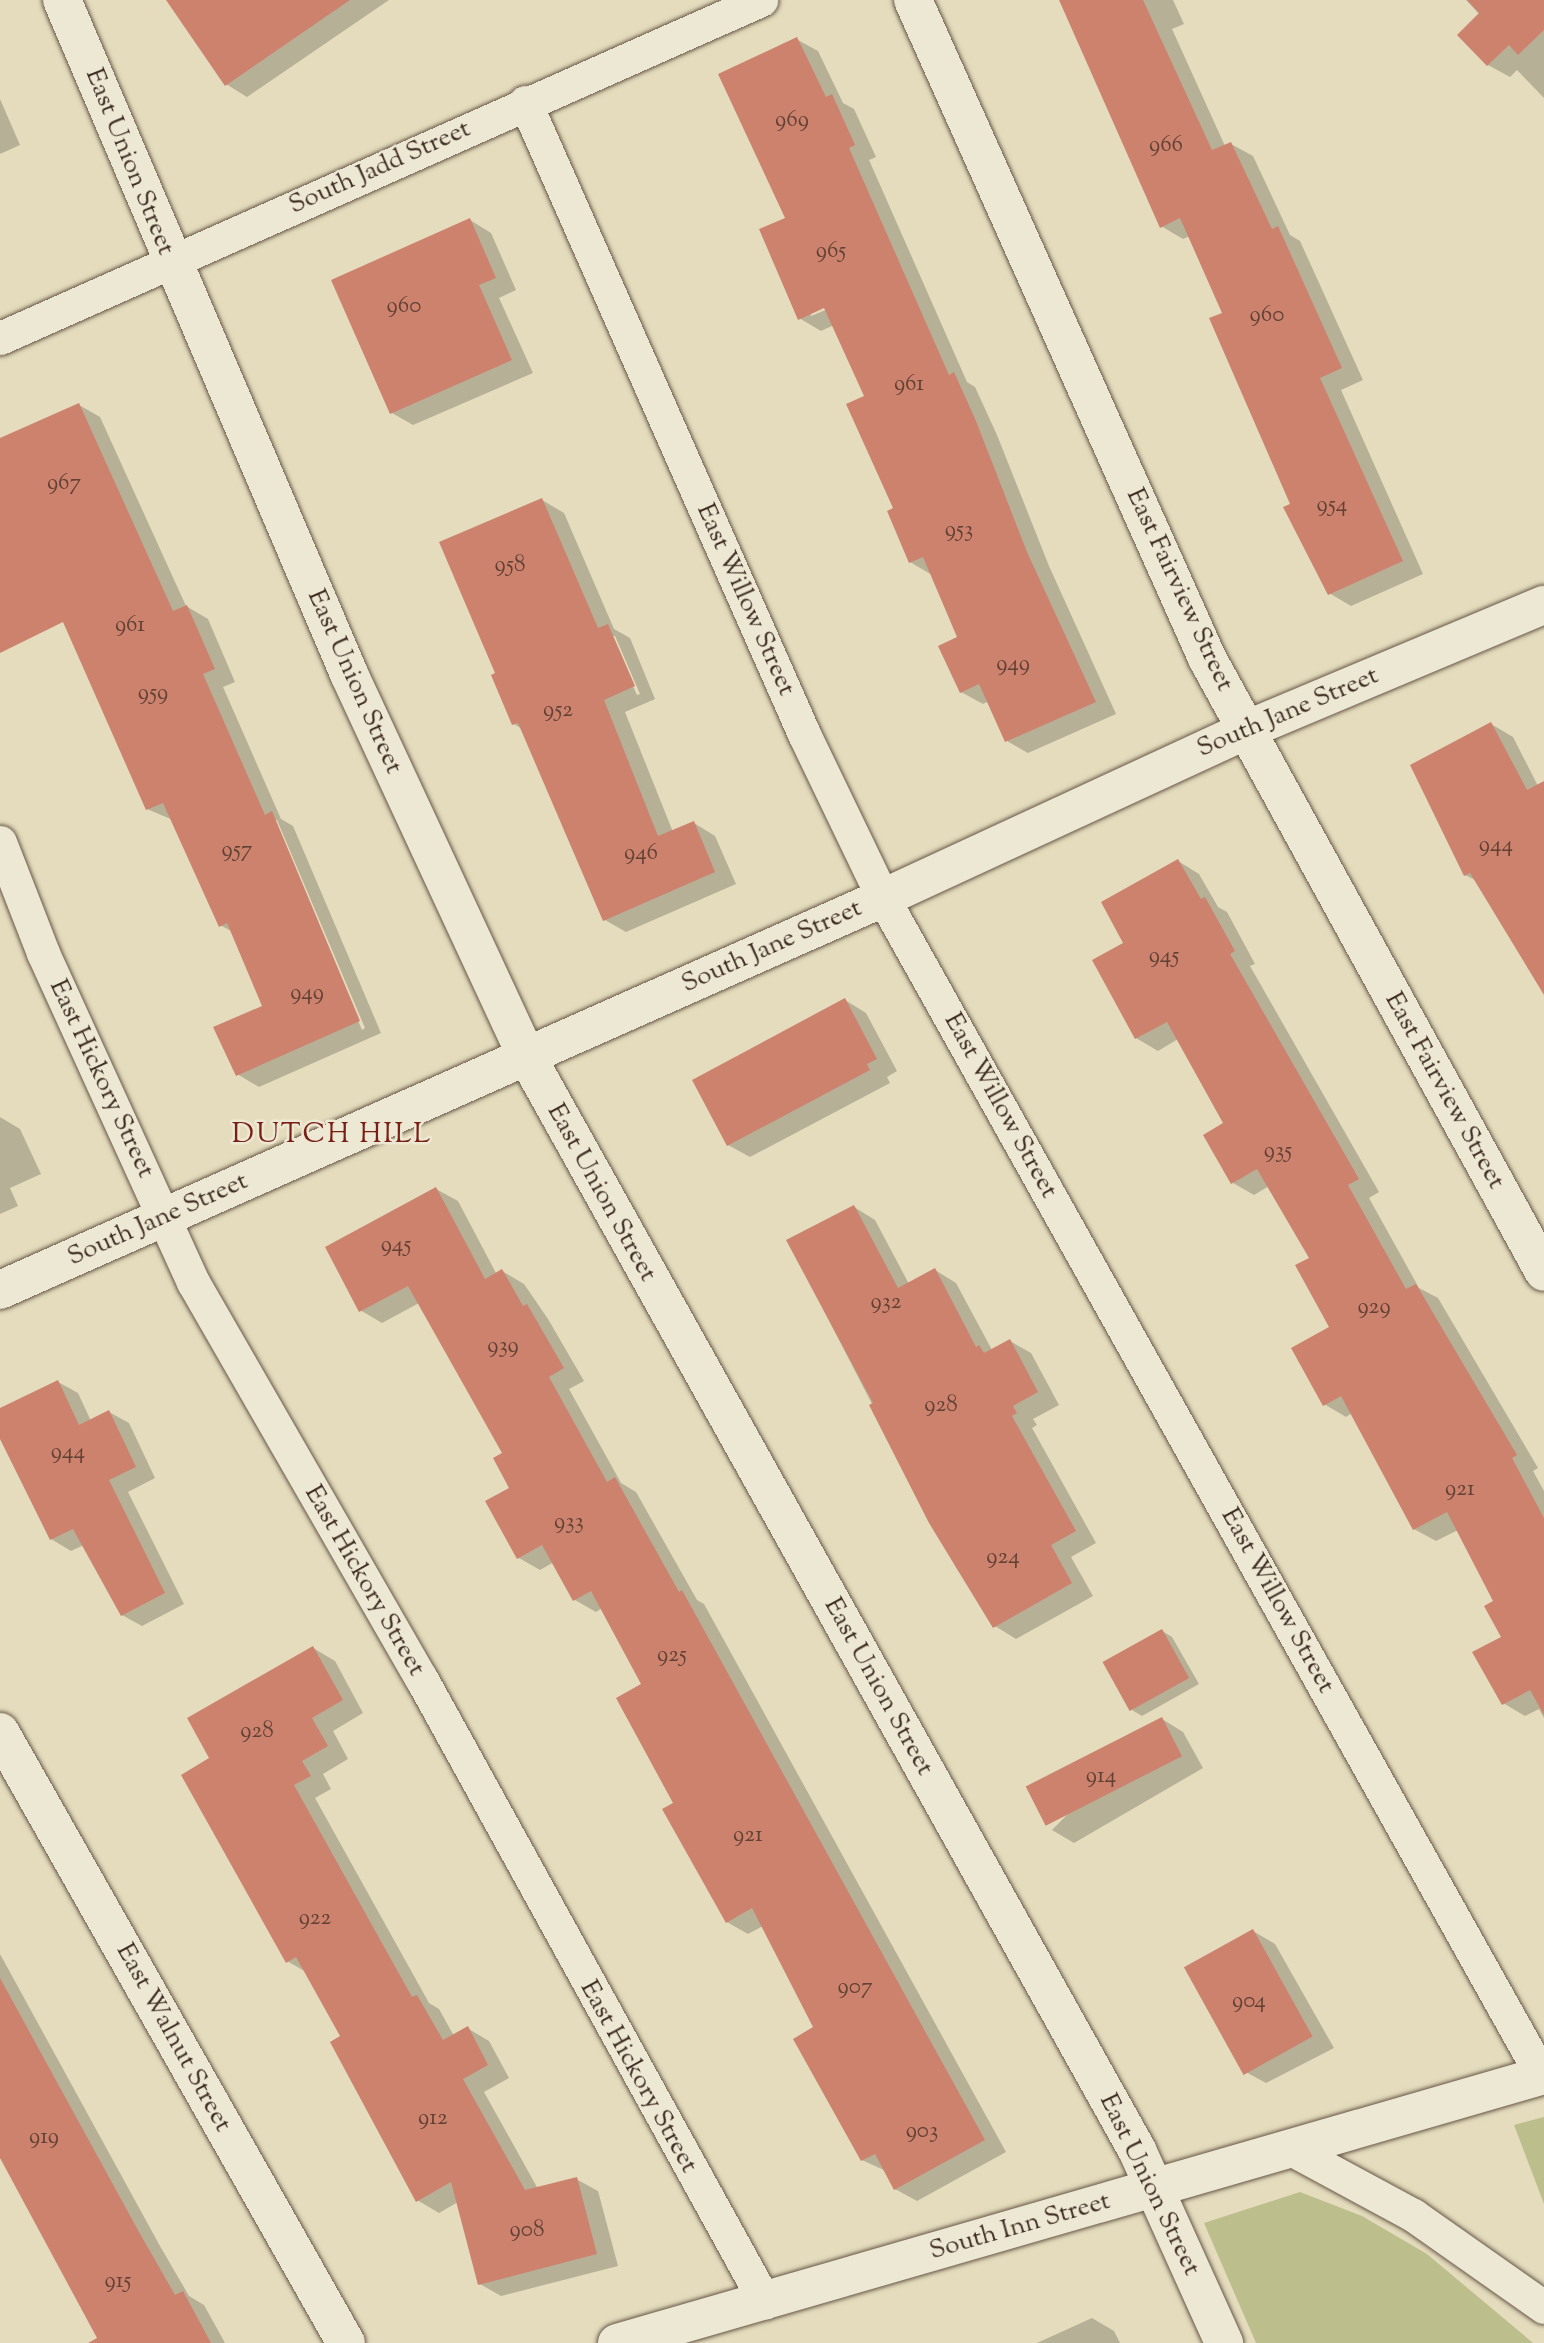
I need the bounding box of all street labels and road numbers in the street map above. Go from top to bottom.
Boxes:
street label: East Union Street [77,64,181,260]
street label: South Jadd Street [284,114,476,222]
street label: East Fairview Street [1118,484,1240,696]
street label: East Willow Street [689,499,801,701]
street label: East Union Street [299,585,409,779]
street label: South Jane Street [1193,661,1383,765]
street label: South Jane Street [677,893,867,1001]
street label: East Hickory Street [41,975,161,1183]
street label: East Fairview Street [1377,987,1511,1195]
street label: East Willow Street [936,1008,1064,1204]
street label: East Union Street [539,1099,663,1287]
street label: South Jane Street [63,1166,253,1274]
street label: East Hickory Street [297,1480,431,1682]
street label: East Willow Street [1213,1503,1341,1699]
street label: East Union Street [816,1593,940,1781]
street label: East Walnut Street [108,1938,238,2138]
street label: East Hickory Street [572,1975,704,2179]
street label: East Union Street [1091,2089,1207,2281]
street label: South Inn Street [926,2186,1114,2268]

